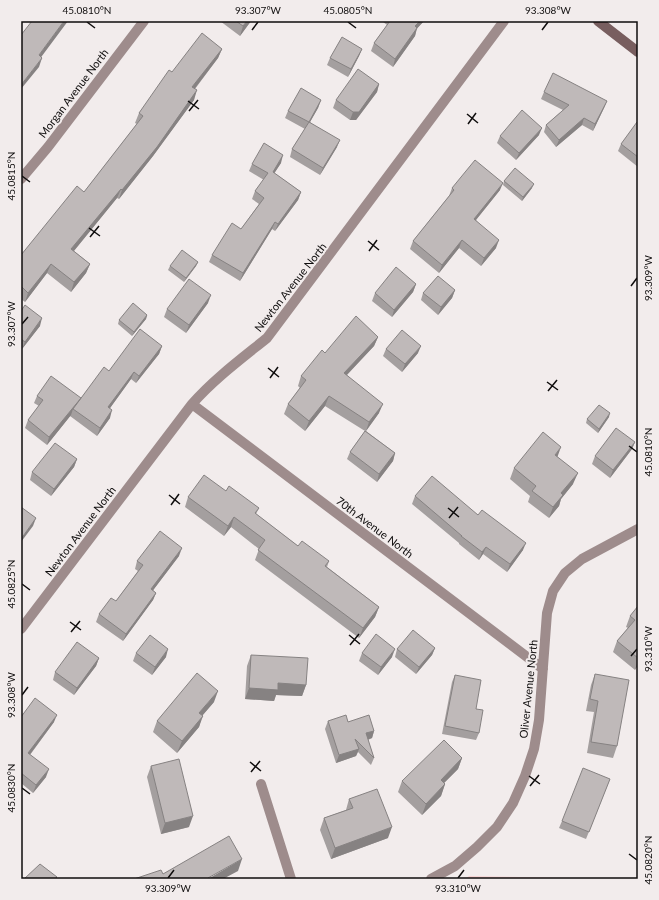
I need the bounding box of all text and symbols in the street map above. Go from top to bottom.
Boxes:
text: 45.0810°N [63,4,111,16]
text: 93.307°W [235,4,282,16]
text: 45.0805°N [324,4,372,16]
text: 93.308°W [525,4,572,16]
street label: Morgan Avenue North [35,46,111,140]
text: 45.0815°N [5,152,17,200]
street label: Newton Avenue North [251,240,329,334]
text: 93.309°W [642,254,654,301]
text: 93.307°W [5,300,17,347]
text: 45.0810°N [642,428,654,476]
street label: Newton Avenue North [42,484,118,578]
street label: 70th Avenue North [334,494,416,560]
text: 45.0825°N [5,560,17,608]
text: 93.310°W [642,625,654,672]
street label: Oliver Avenue North [516,639,540,739]
text: 93.308°W [5,671,17,718]
text: 45.0830°N [5,764,17,812]
text: 45.0820°N [642,836,654,884]
text: 93.309°W [145,882,192,894]
text: 93.310°W [435,882,482,894]

